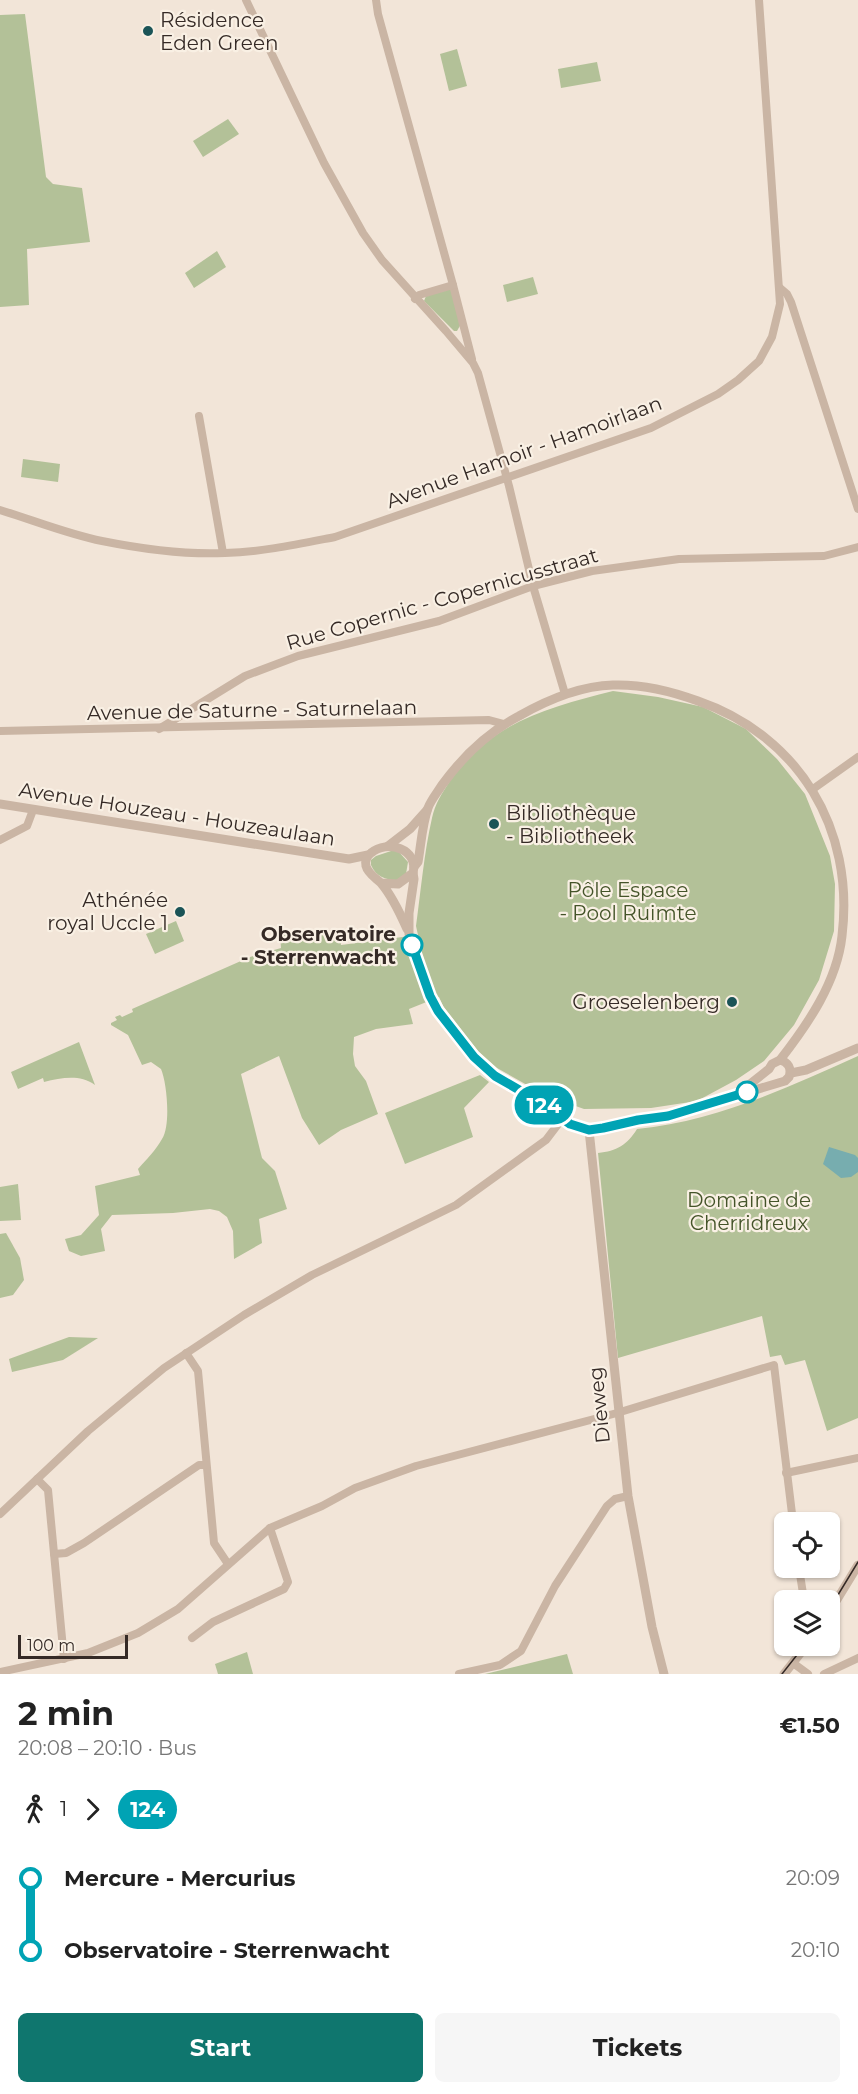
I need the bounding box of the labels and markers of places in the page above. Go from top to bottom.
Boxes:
place label: Résidence Eden Green [160,8,279,55]
marker: Résidence Eden Green [141,24,155,38]
place label: Bibliothèque - Bibliotheek [506,801,636,848]
marker: Bibliothèque - Bibliotheek [487,817,501,831]
place label: Athénée royal Uccle 1 [47,888,168,935]
marker: Athénée royal Uccle 1 [173,905,187,919]
place label: Observatoire - Sterrenwacht [241,922,396,969]
marker: Observatoire - Sterrenwacht [401,934,423,956]
place label: Groeselenberg [572,990,720,1014]
marker: Groeselenberg [725,995,739,1009]
unlabelled marker [736,1081,758,1103]

